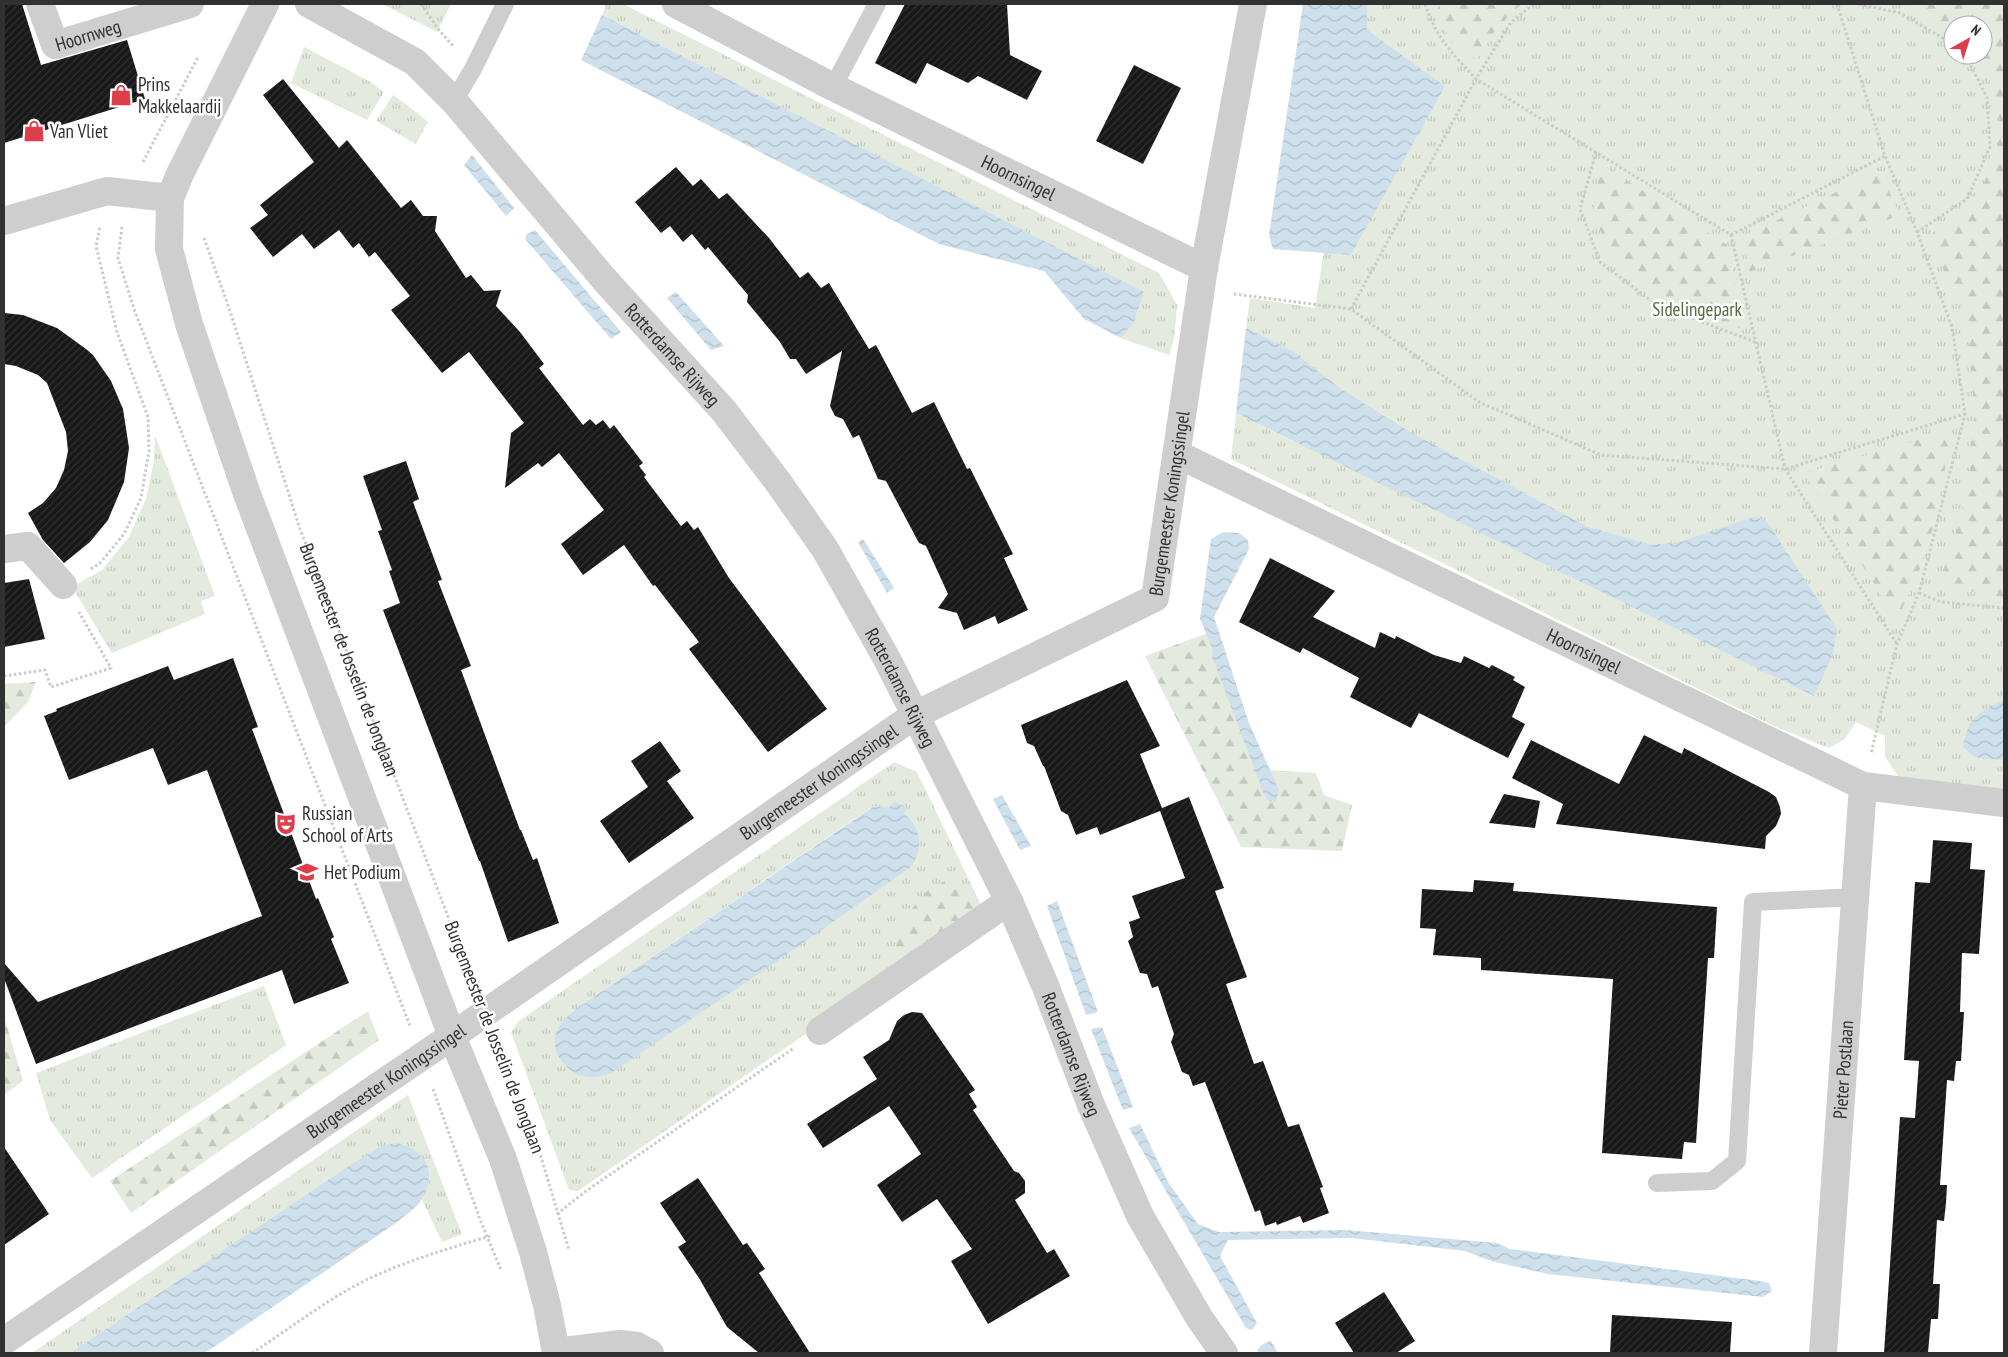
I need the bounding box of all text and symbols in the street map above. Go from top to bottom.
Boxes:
street label: Hoornweg [52,14,123,56]
north arrow [1943,15,1993,65]
text: N [1968,21,1985,39]
place label: Prins Makkelaardij [138,72,221,118]
shop icon: Prins Makkelaardij [108,82,134,108]
shop icon: Van Vliet [21,118,47,144]
place label: Van Vliet [49,119,109,143]
street label: Hoornsingel [977,149,1060,206]
park label: Sidelingepark [1652,297,1742,321]
street label: Rotterdamse Rijweg [620,298,726,411]
street label: Burgemeester Koningssingel [1143,409,1195,598]
street label: Burgemeester de Josselin de Jonglaan [294,540,405,779]
street label: Hoornsingel [1543,623,1625,679]
street label: Rotterdamse Rijweg [860,624,941,751]
street label: Burgemeester Koningssingel [735,718,903,845]
place label: Russian School of Arts [302,801,393,847]
theatre icon: Russian School of Arts [273,811,299,837]
school or university icon: Het Podium [294,859,320,885]
place label: Het Podium [324,860,400,884]
street label: Burgemeester de Josselin de Jonglaan [440,917,550,1157]
street label: Rotterdamse Rijweg [1037,989,1106,1120]
street label: Burgemeester Koningssingel [302,1018,470,1143]
street label: Pieter Postlaan [1828,1020,1858,1120]

